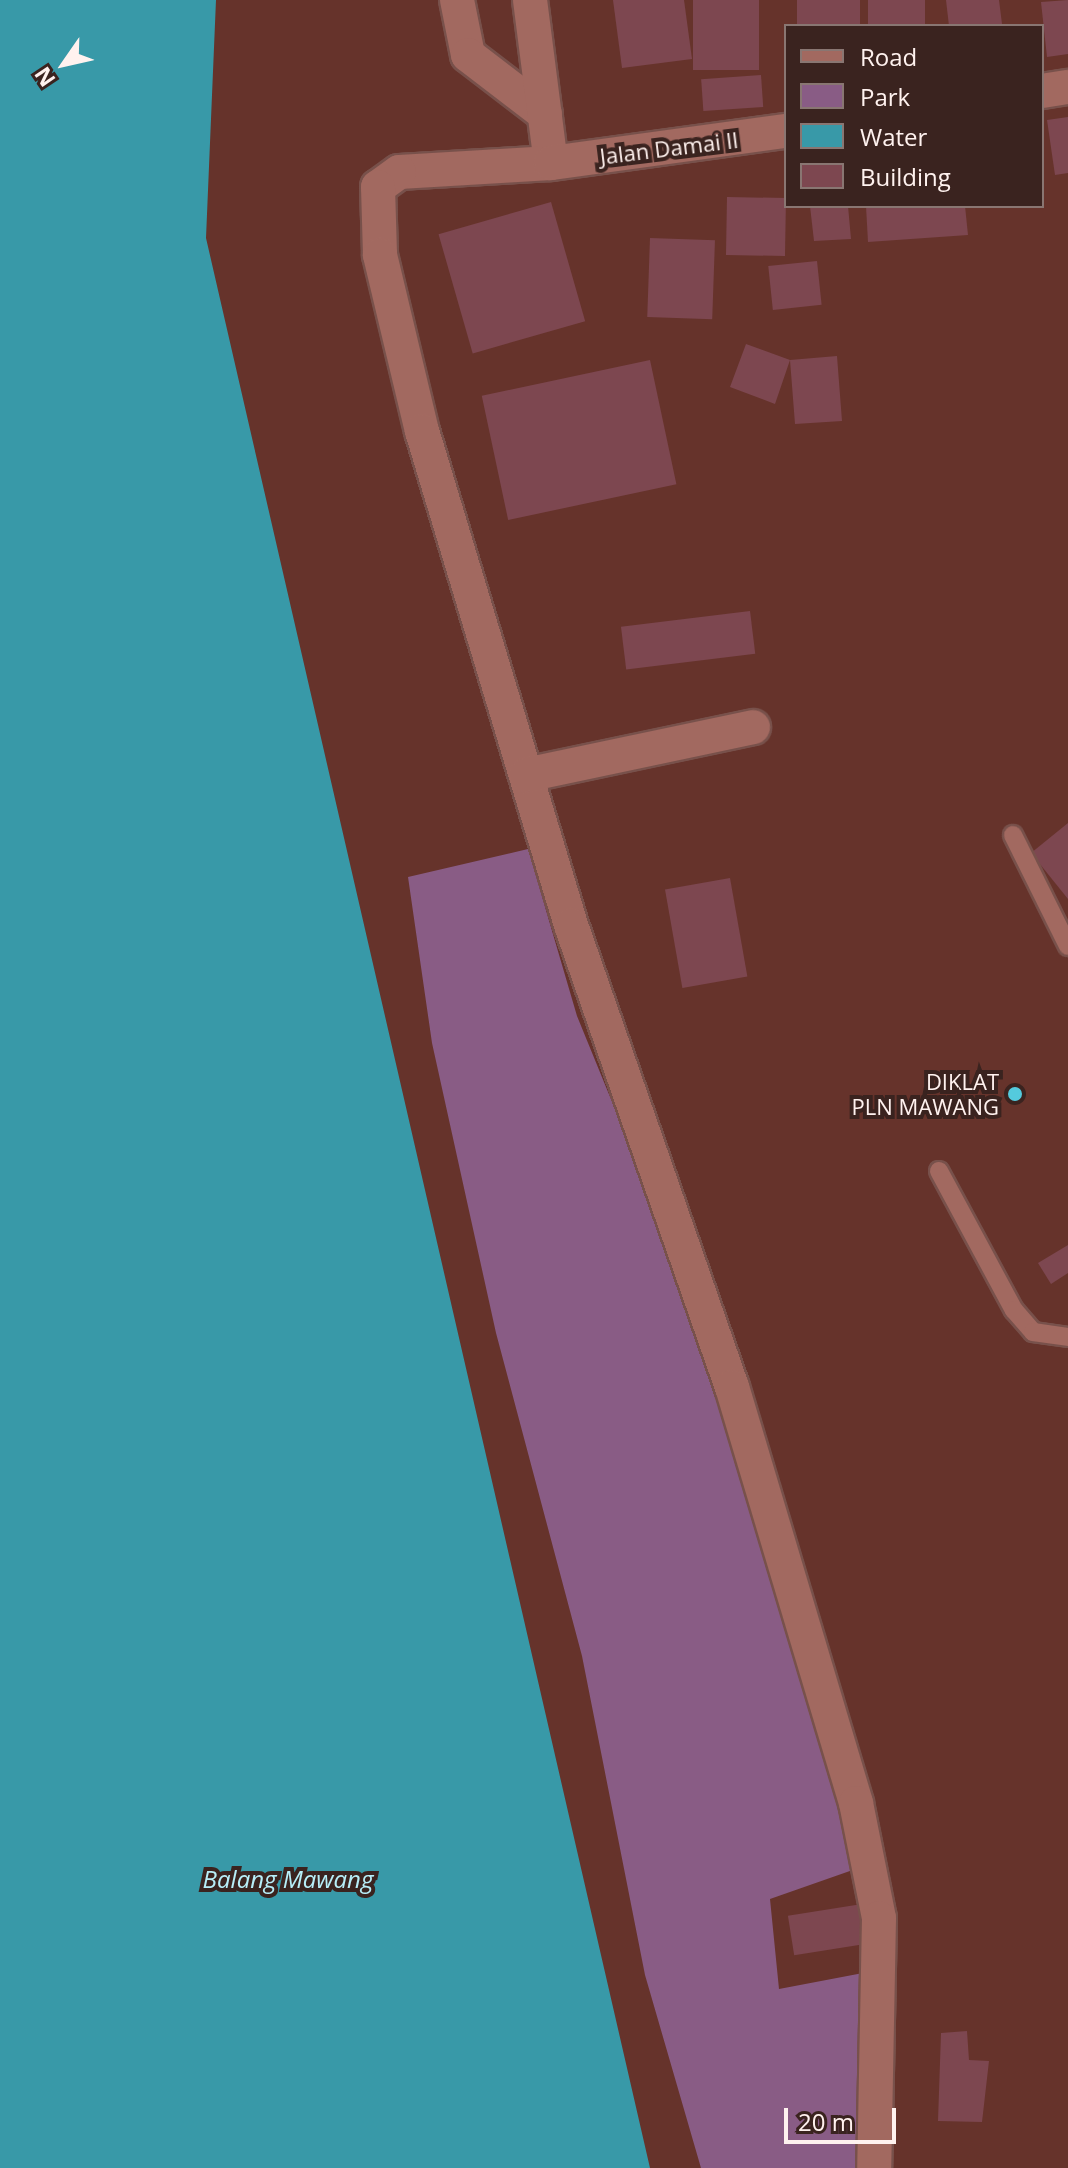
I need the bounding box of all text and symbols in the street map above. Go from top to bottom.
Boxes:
north arrow [24,24,104,104]
legend [784,24,1044,208]
text: Road [860,40,917,73]
text: N [27,62,62,93]
text: Park [860,80,910,113]
text: Water [860,120,927,153]
street label: Jalan Damai II [598,126,740,170]
text: Building [860,160,951,193]
place label: DIKLAT PLN MAWANG [852,1068,999,1120]
marker: DIKLAT PLN MAWANG [1006,1085,1024,1103]
water label: Balang Mawang [203,1865,373,1893]
scale bar [788,2092,900,2142]
text: 20 m [798,2105,854,2138]

